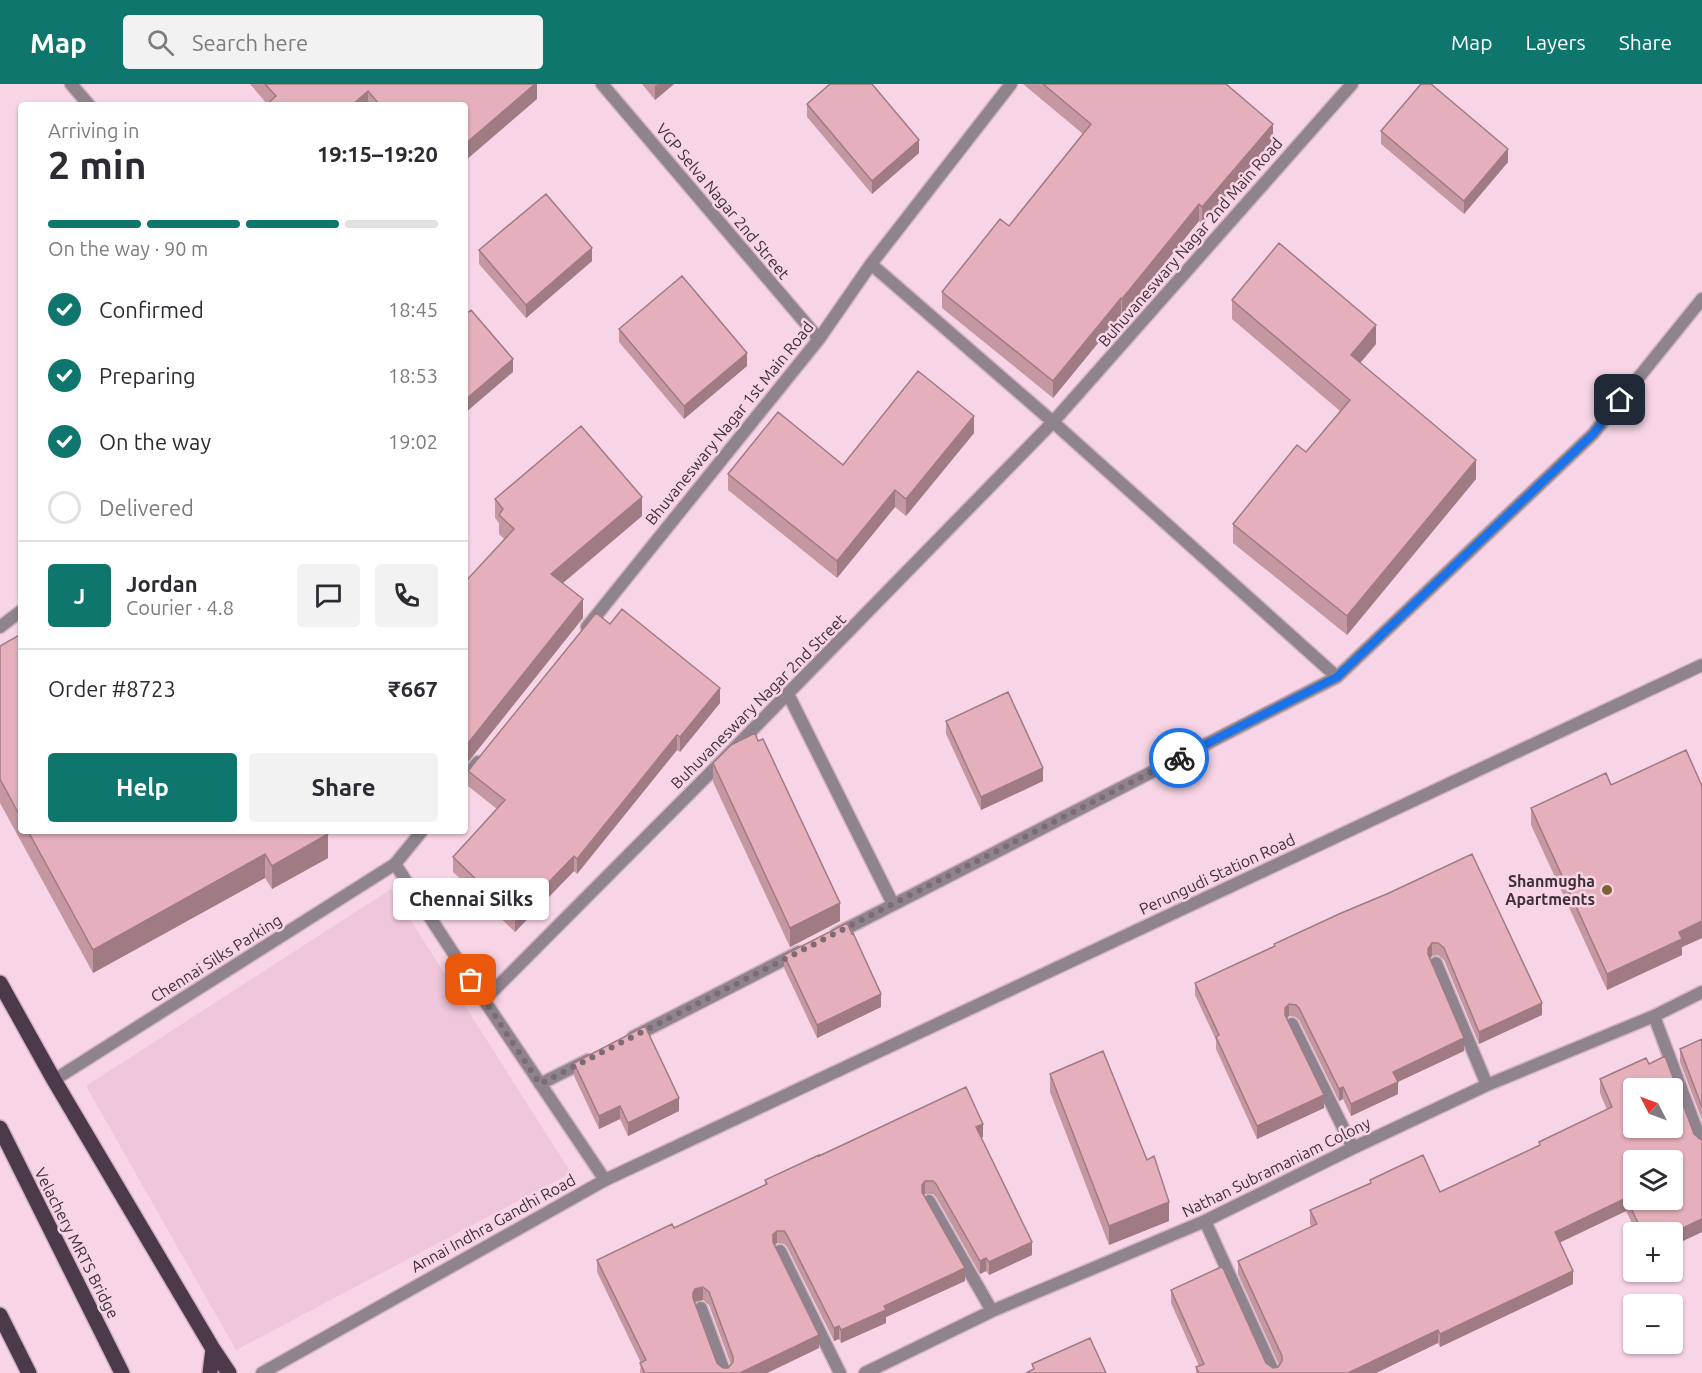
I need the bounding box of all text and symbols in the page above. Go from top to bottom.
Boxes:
search box [123,15,543,69]
icon: search [144,26,177,59]
text: Map [30,27,87,58]
text: Search here [192,30,308,55]
text: Map [1451,30,1492,54]
text: Layers [1525,30,1586,54]
text: Share [1619,30,1672,54]
text: Arriving in [48,119,139,142]
street label: VGP Selva Nagar 2nd Street [653,120,794,283]
street label: Buhuvaneswary Nagar 2nd Main Road [1094,134,1286,350]
text: 19:15–19:20 [317,141,438,166]
text: 2 min [48,143,147,186]
text: On the way · 90 m [48,237,208,260]
icon: check [48,293,81,326]
text: Confirmed [99,297,204,322]
text: 18:45 [388,298,438,321]
street label: Bhuvaneswary Nagar 1st Main Road [641,318,817,528]
icon: check [48,359,81,392]
text: Preparing [99,363,196,388]
text: 18:53 [388,364,438,387]
pin [1594,374,1645,425]
icon: home [1603,383,1636,416]
icon: check [48,425,81,458]
text: On the way [99,429,211,454]
text: 19:02 [388,430,438,453]
text: Delivered [99,495,194,520]
button: chat [297,564,360,627]
button: phone [375,564,438,627]
text: Jordan [126,571,198,596]
text: J [74,583,85,608]
text: Courier · 4.8 [126,596,234,619]
street label: Buhuvaneswary Nagar 2nd Street [667,609,850,792]
text: Order #8723 [48,676,176,701]
text: ₹667 [388,676,438,701]
courier [1149,728,1209,788]
icon: bike [1163,742,1196,775]
button: Help [48,753,237,822]
button: Share [249,753,438,822]
street label: Perungudi Station Road [1136,830,1298,918]
place label: Shanmugha Apartments [1505,872,1595,908]
callout: Chennai Silks [393,878,549,920]
marker: Shanmugha Apartments [1600,883,1614,897]
text: Chennai Silks [409,887,533,910]
street label: Chennai Silks Parking [147,910,285,1006]
pin [445,954,496,1005]
icon: bag [454,963,487,996]
north arrow [1623,1078,1683,1138]
map controls [1623,1078,1683,1354]
street label: Nathan Subramaniam Colony [1179,1113,1373,1221]
button: layers [1623,1150,1683,1210]
street label: Velachery MRTS Bridge [31,1165,123,1321]
street label: Annai Indhra Gandhi Road [408,1170,578,1276]
button: + [1623,1222,1683,1282]
button: − [1623,1294,1683,1354]

